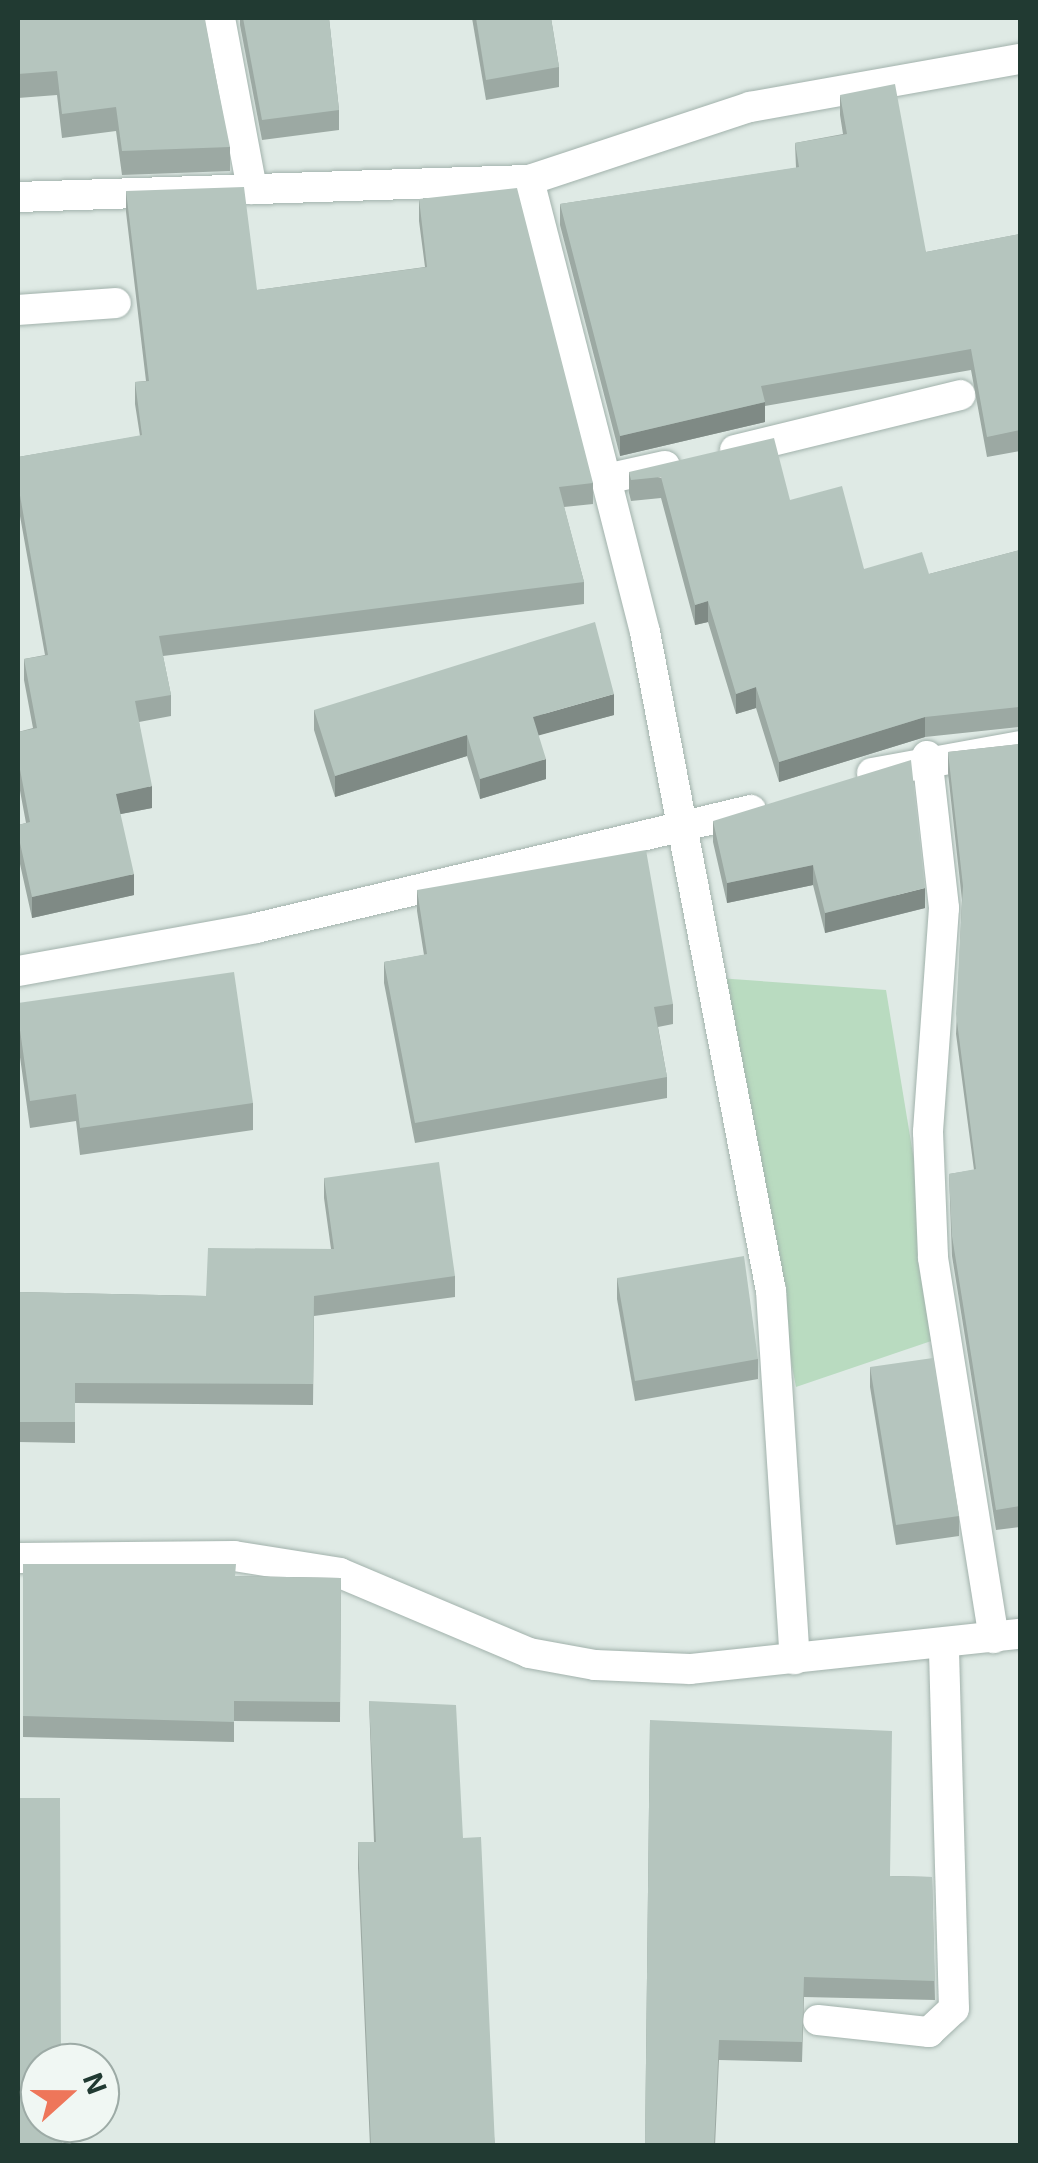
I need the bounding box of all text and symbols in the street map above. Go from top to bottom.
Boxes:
north arrow [20,2043,120,2143]
text: N [77,2067,116,2098]

